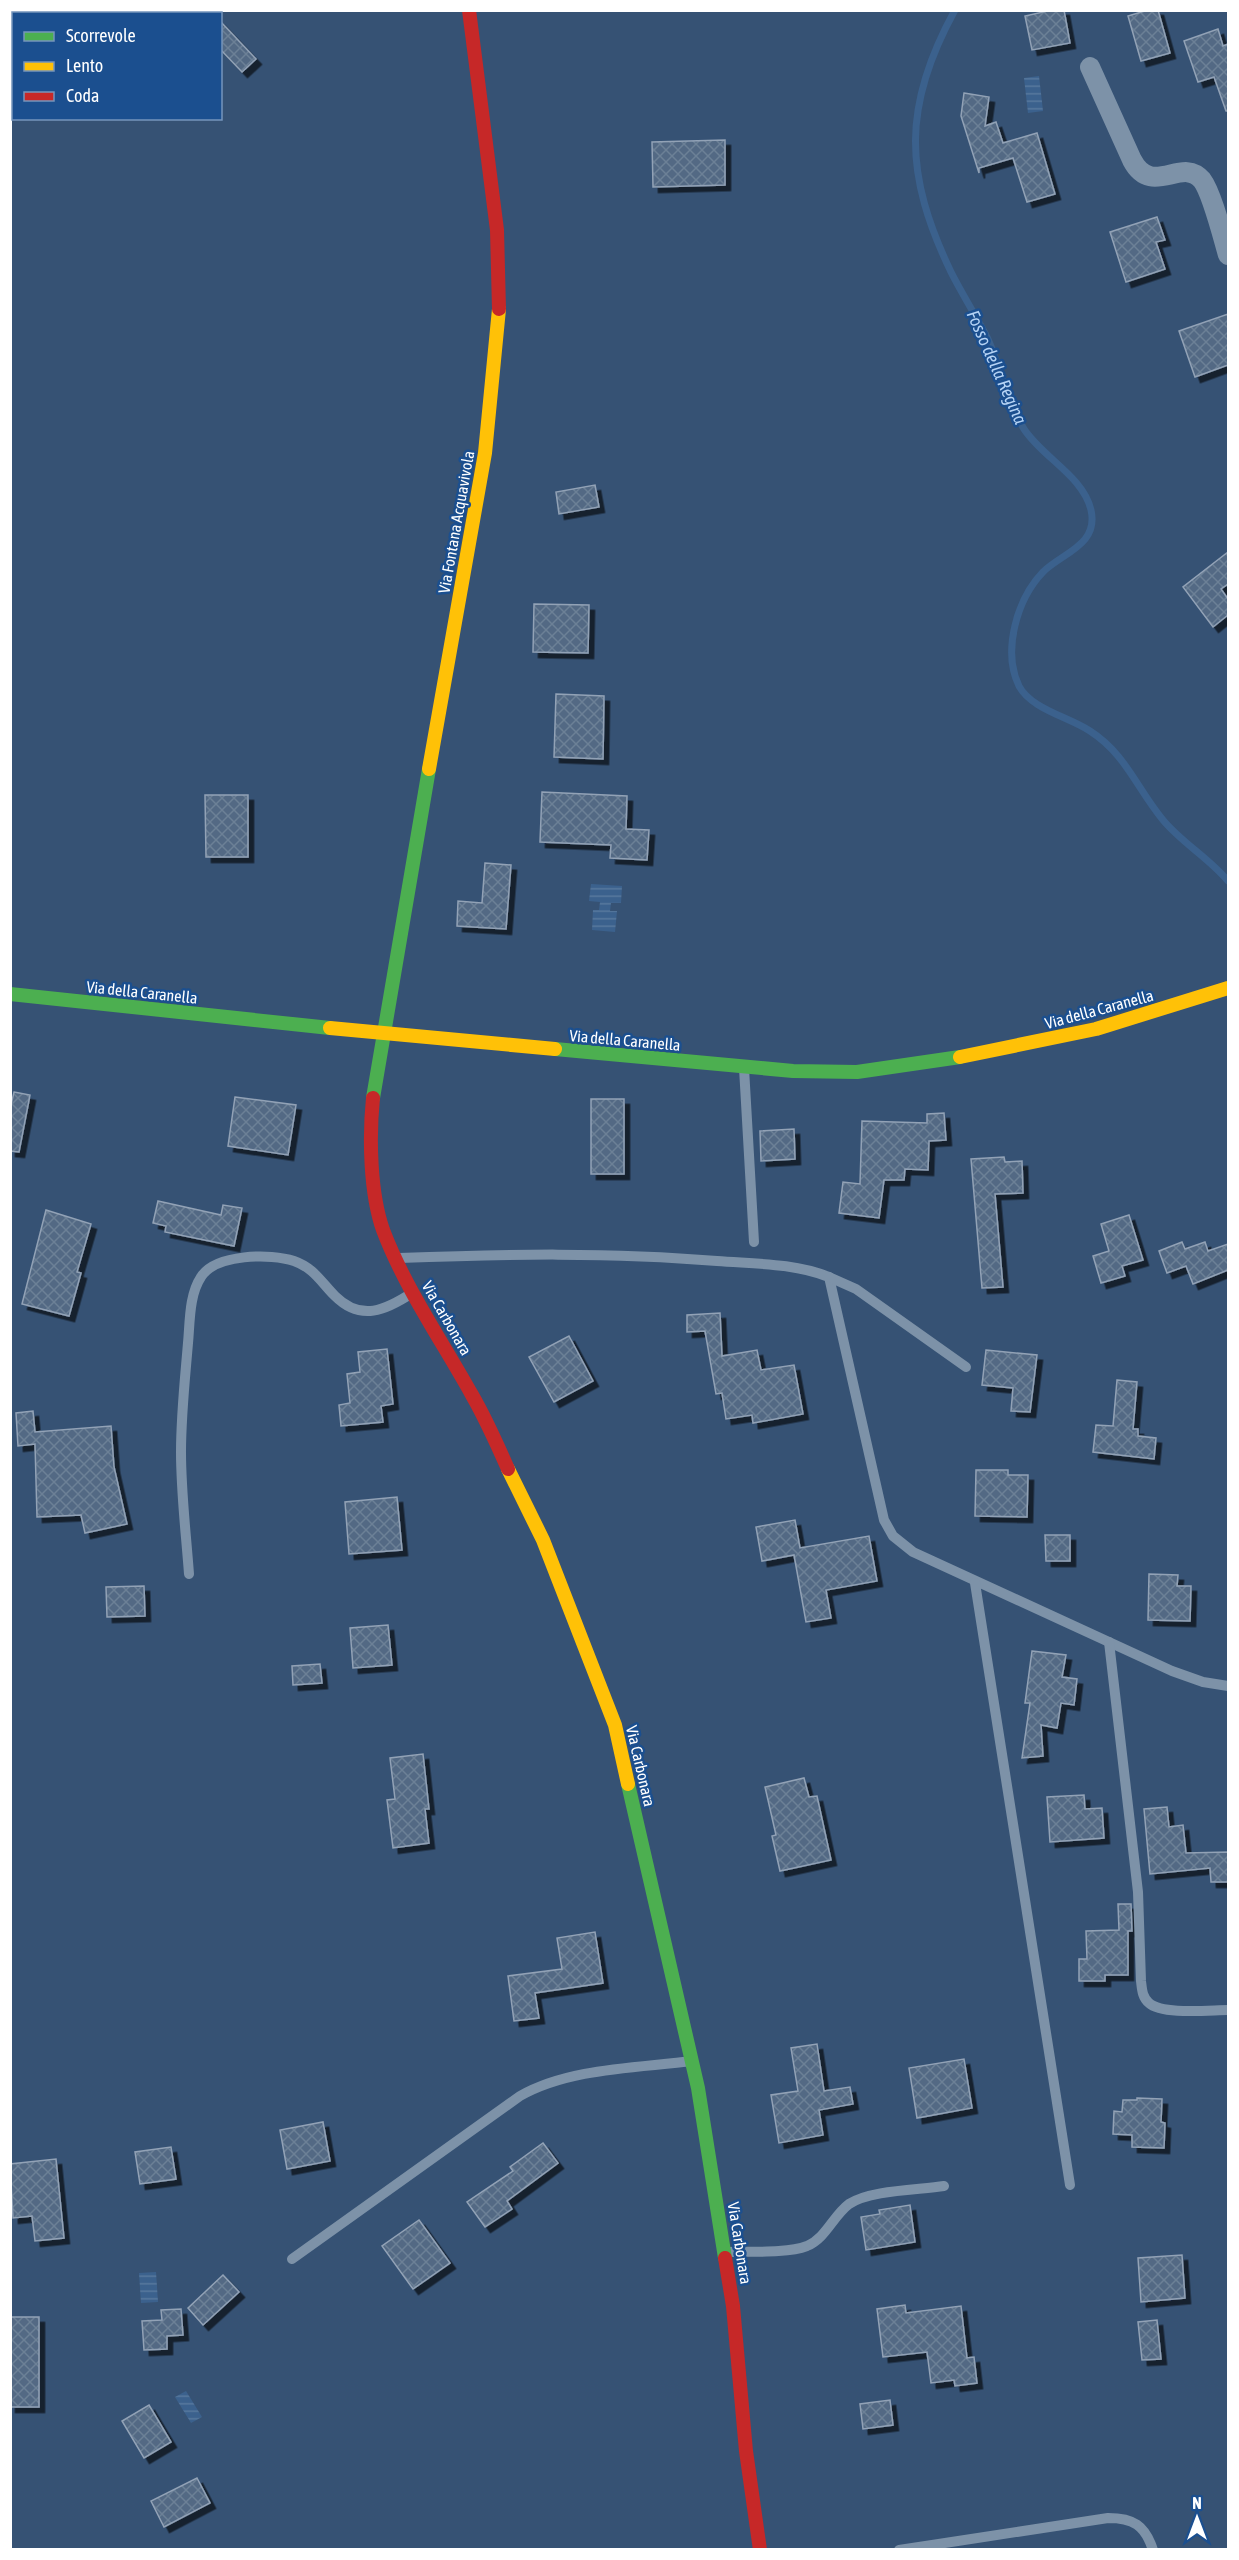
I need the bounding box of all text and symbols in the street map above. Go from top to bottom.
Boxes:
legend [12,12,222,120]
text: Scorrevole [66,25,136,46]
text: Lento [66,55,103,76]
text: Coda [66,85,99,106]
water label: Fosso della Regina [963,307,1032,428]
street label: Via Fontana Acquavivola [435,449,478,595]
street label: Via della Caranella [86,977,198,1007]
street label: Via della Caranella [1043,986,1155,1032]
street label: Via della Caranella [569,1026,681,1054]
street label: Via Carbonara [419,1278,475,1358]
street label: Via Carbonara [623,1724,659,1808]
street label: Via Carbonara [725,2201,755,2285]
north arrow [1167,2488,1227,2548]
text: N [1192,2494,1202,2512]

